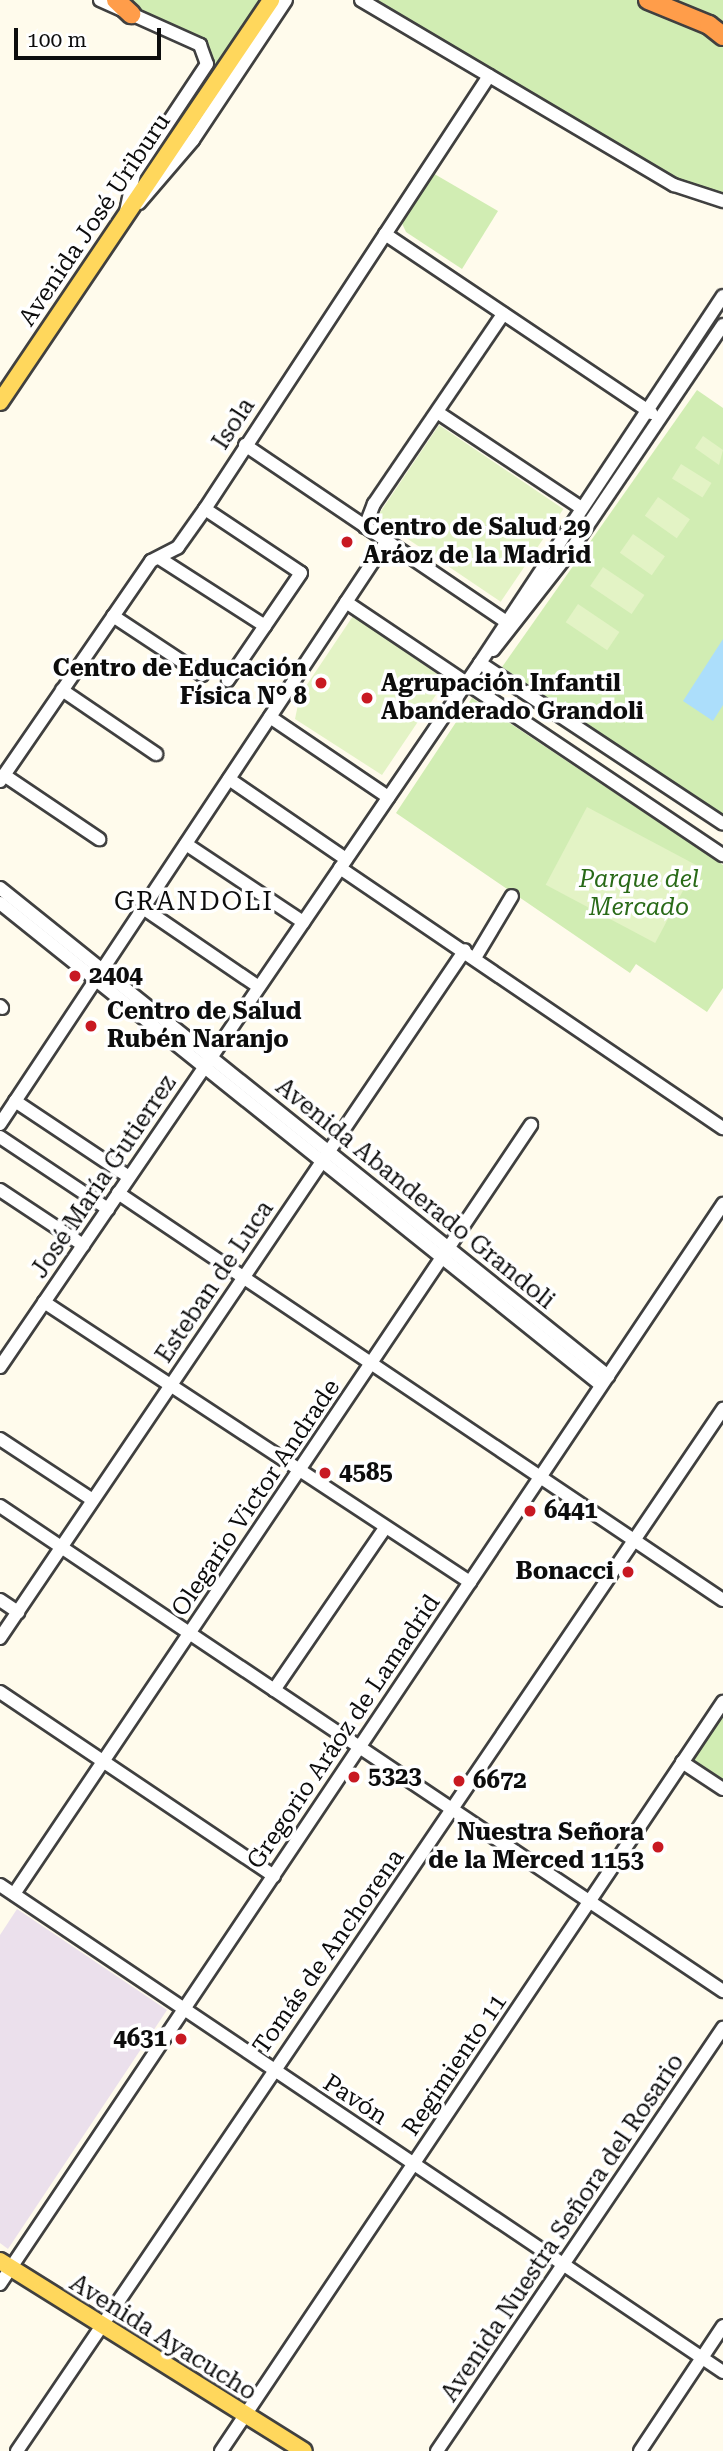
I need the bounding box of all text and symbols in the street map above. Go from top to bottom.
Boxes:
scale bar [18,14,164,58]
text: 100 m [27,28,87,52]
street label: Avenida José Uriburu [13,108,177,332]
street label: Isola [207,393,261,455]
place label: Centro de Salud 29 Aráoz de la Madrid [363,514,591,570]
marker: Centro de Salud 29 Aráoz de la Madrid [337,532,357,552]
place label: Centro de Educación Física N° 8 [53,655,307,711]
place label: Agrupación Infantil Abanderado Grandoli [381,670,644,726]
marker: Centro de Educación Física N° 8 [313,675,329,691]
marker: Agrupación Infantil Abanderado Grandoli [359,690,375,706]
park label: Parque del Mercado [579,866,699,922]
district label: GRANDOLI [115,886,273,918]
place label: 2404 [89,962,143,990]
marker: 2404 [67,968,83,984]
place label: Centro de Salud Rubén Naranjo [107,998,302,1054]
marker: Centro de Salud Rubén Naranjo [81,1016,101,1036]
street label: José María Gutierrez [25,1070,183,1284]
street label: Avenida Abanderado Grandoli [270,1073,560,1315]
street label: Esteban de Luca [150,1195,280,1369]
street label: Olegario Victor Andrade [166,1374,346,1622]
place label: 4585 [339,1459,393,1487]
marker: 4585 [317,1465,333,1481]
place label: 6441 [544,1497,598,1525]
marker: 6441 [522,1503,538,1519]
place label: Bonacci [515,1558,614,1586]
marker: Bonacci [620,1564,636,1580]
street label: Gregorio Aráoz de Lamadrid [241,1589,447,1875]
place label: 5323 [368,1763,422,1791]
place label: 6672 [473,1767,527,1795]
marker: 5323 [346,1769,362,1785]
marker: 6672 [451,1773,467,1789]
place label: Nuestra Señora de la Merced 1153 [428,1819,644,1875]
marker: Nuestra Señora de la Merced 1153 [650,1839,666,1855]
street label: Tomás de Anchorena [247,1844,411,2060]
street label: Regimiento 11 [397,1988,513,2142]
place label: 4631 [113,2025,167,2053]
marker: 4631 [173,2031,189,2047]
street label: Avenida Nuestra Señora del Rosario [436,2049,690,2407]
street label: Pavón [317,2069,393,2131]
street label: Avenida Ayacucho [64,2269,262,2407]

